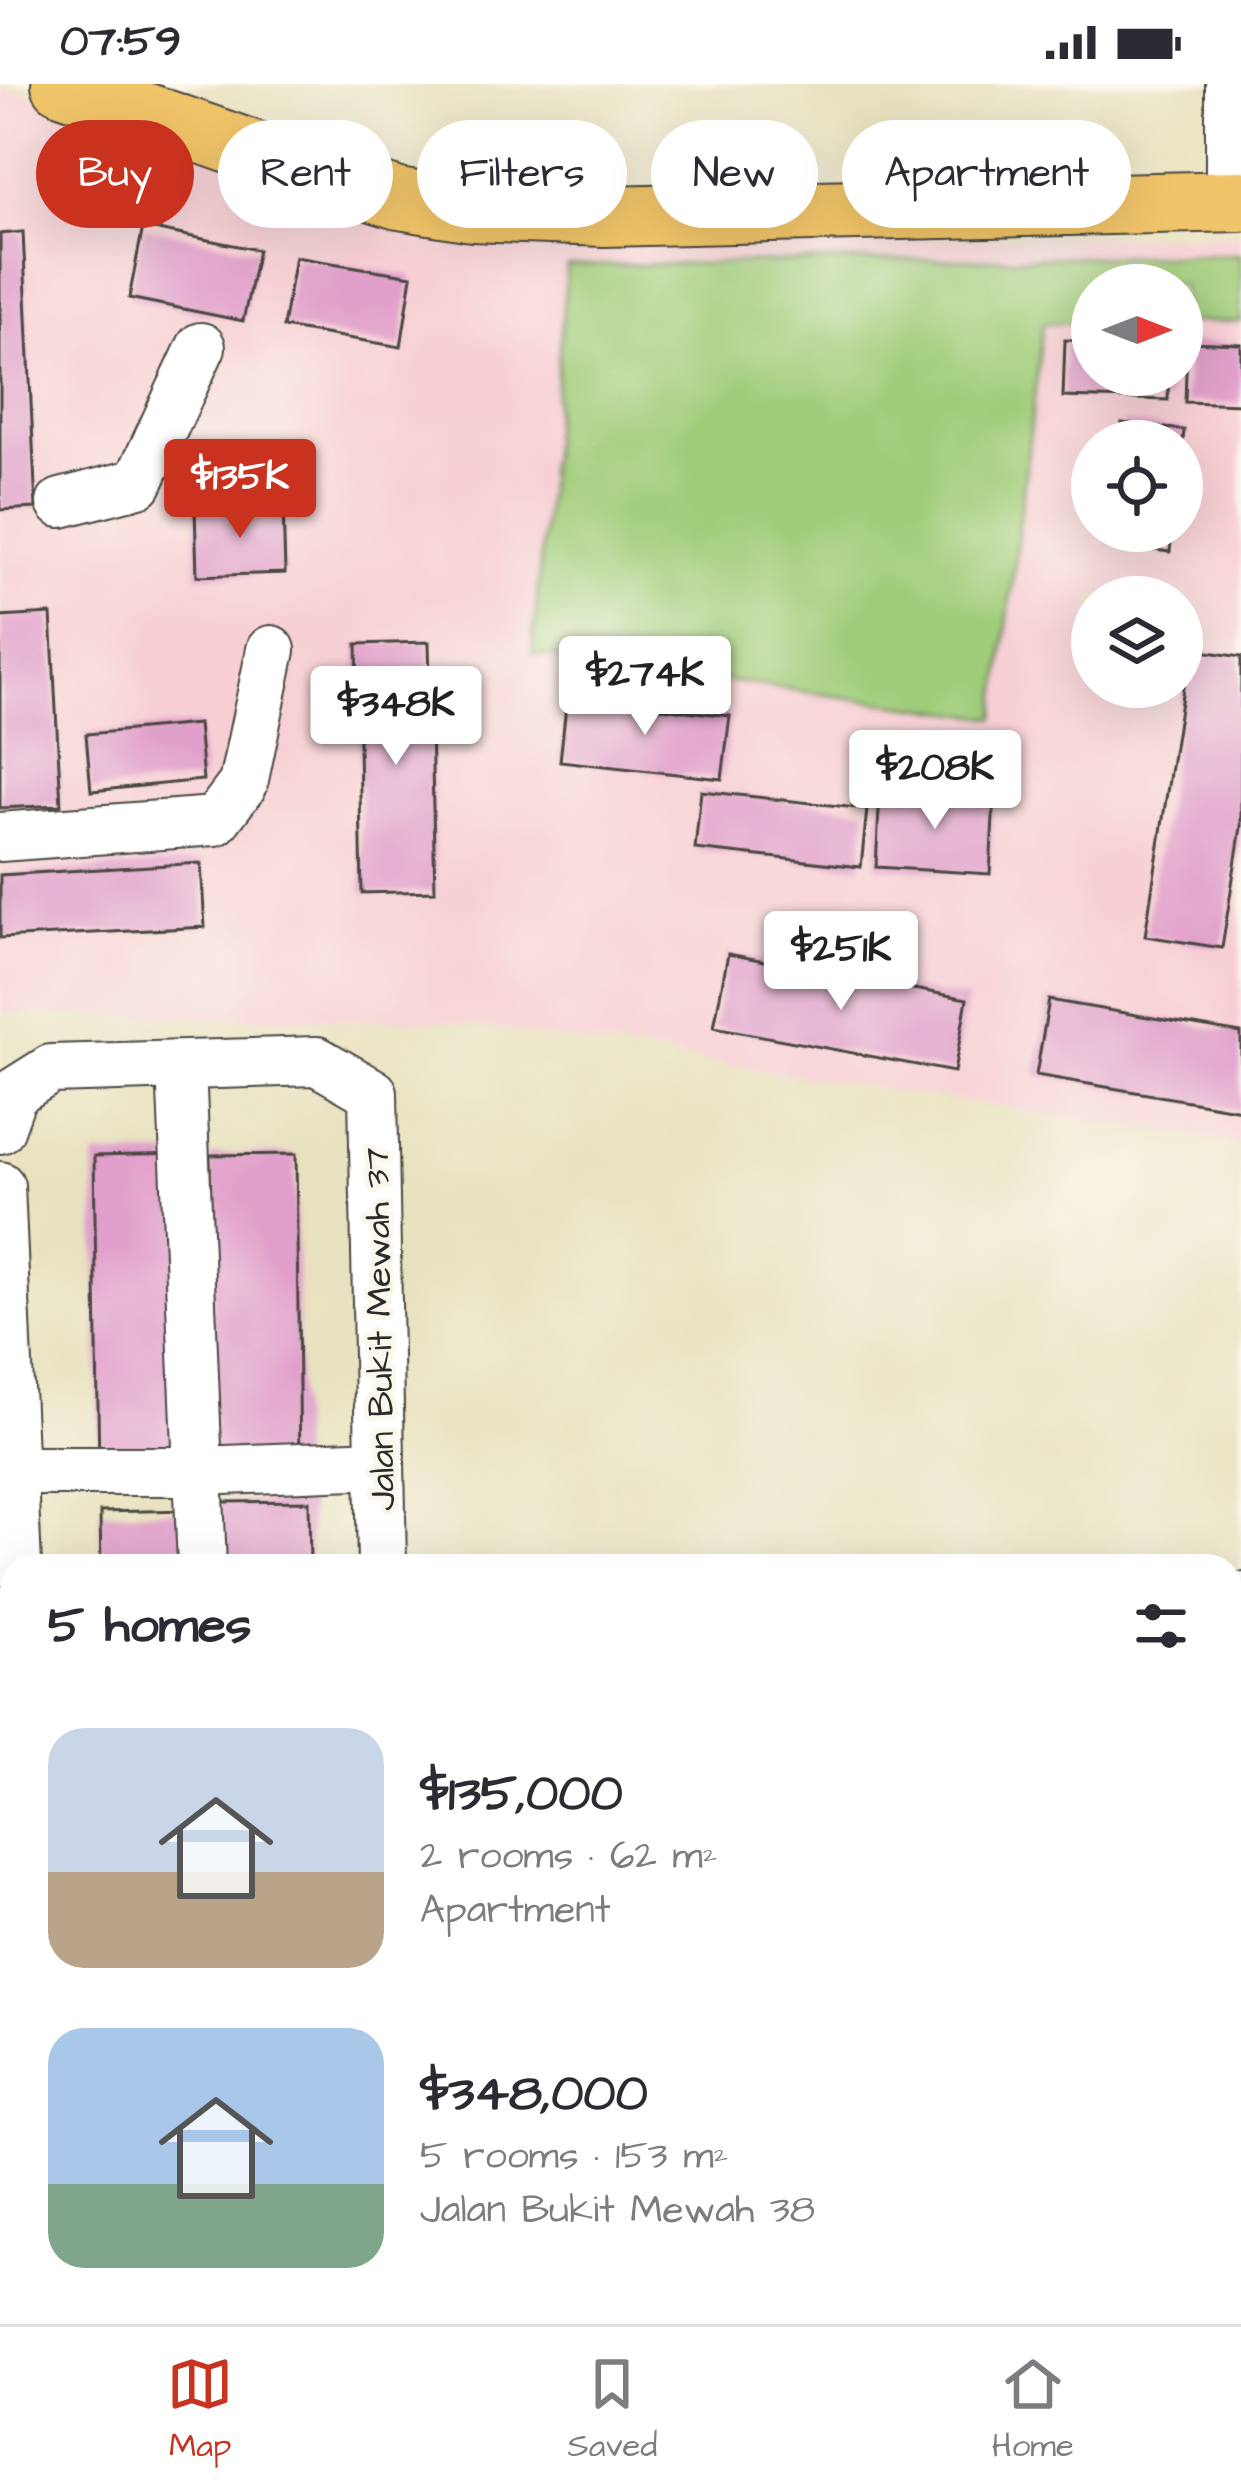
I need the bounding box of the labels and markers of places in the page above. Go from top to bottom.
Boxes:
pin: $135K [156,439,324,541]
pin: $274K [561,636,729,738]
pin: $348K [312,666,480,768]
pin: $208K [851,730,1019,832]
pin: $251K [757,911,925,1013]

